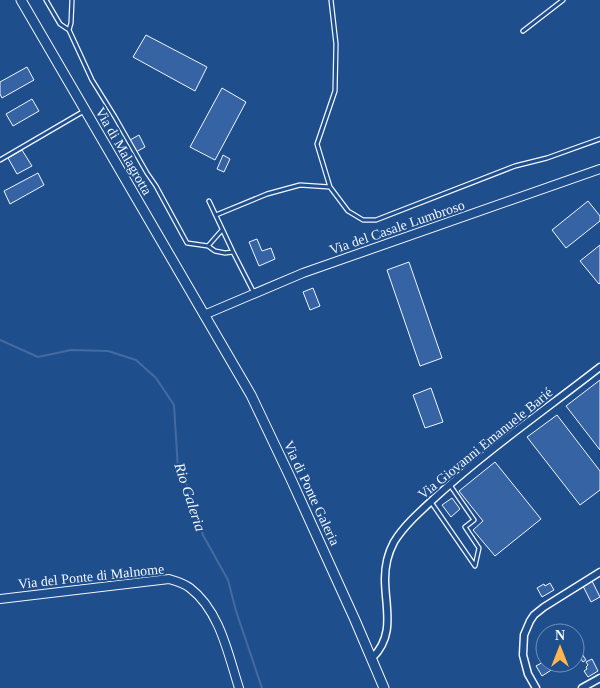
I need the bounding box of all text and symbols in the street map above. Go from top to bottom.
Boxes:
street label: Via di Malagrotta [92,105,155,198]
street label: Via del Casale Lumbroso [328,197,467,258]
street label: Via Giovanni Emanuele Barié [415,385,555,502]
street label: Via di Ponte Galeria [281,438,343,549]
water label: Rio Galeria [171,460,209,533]
street label: Via del Ponte di Malnome [17,561,165,592]
north arrow [535,623,585,673]
text: N [555,628,565,643]

